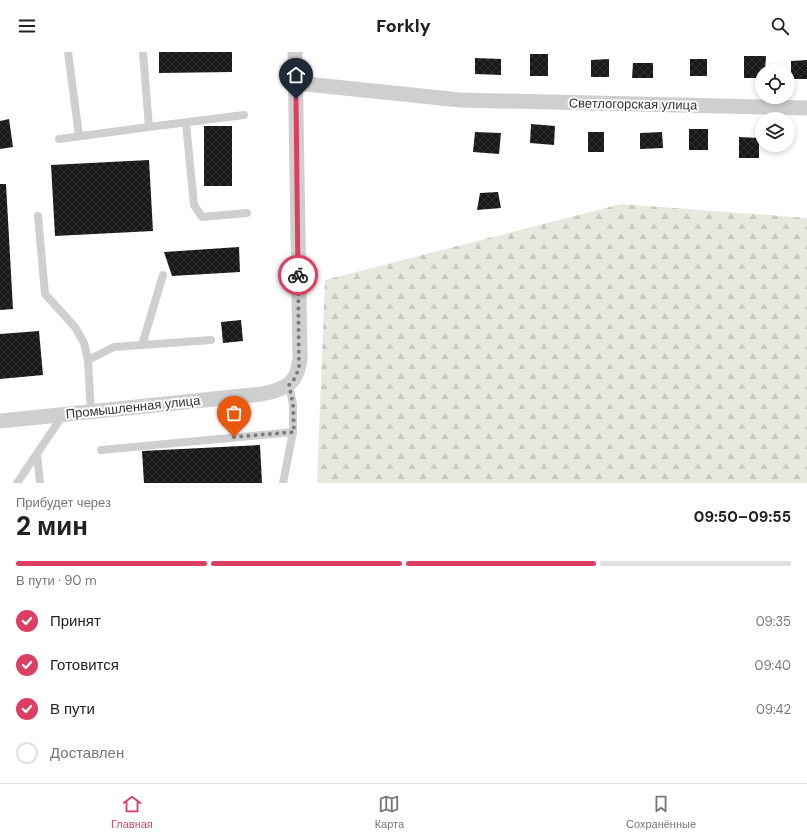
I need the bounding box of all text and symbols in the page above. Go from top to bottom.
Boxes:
text: Forkly [376,14,431,38]
icon: menu [16,15,38,37]
icon: search [769,15,791,37]
pin [279,58,313,99]
icon: home [285,64,307,86]
map controls [755,64,795,152]
button: locate [755,64,795,104]
street label: Светлогорская улица [569,94,698,114]
button: layers [755,112,795,152]
courier [278,255,318,295]
icon: bike [287,264,309,286]
street label: Промышленная улица [65,391,202,423]
pin [217,396,251,437]
icon: bag [223,402,245,424]
text: Прибудет через [16,494,111,511]
text: 09:50–09:55 [694,507,791,527]
text: 2 мин [16,509,88,543]
text: В пути · 90 m [16,572,96,589]
icon: check [16,610,38,632]
text: Принят [50,611,101,631]
text: 09:35 [756,613,791,630]
icon: check [16,654,38,676]
text: Готовится [50,655,119,675]
text: 09:40 [755,657,791,674]
icon: check [16,698,38,720]
text: В пути [50,699,95,719]
text: 09:42 [756,701,791,718]
text: Доставлен [50,743,124,763]
tab: Главная [111,793,153,831]
tab: Карта [375,793,404,831]
tab: Сохранённые [626,793,696,831]

